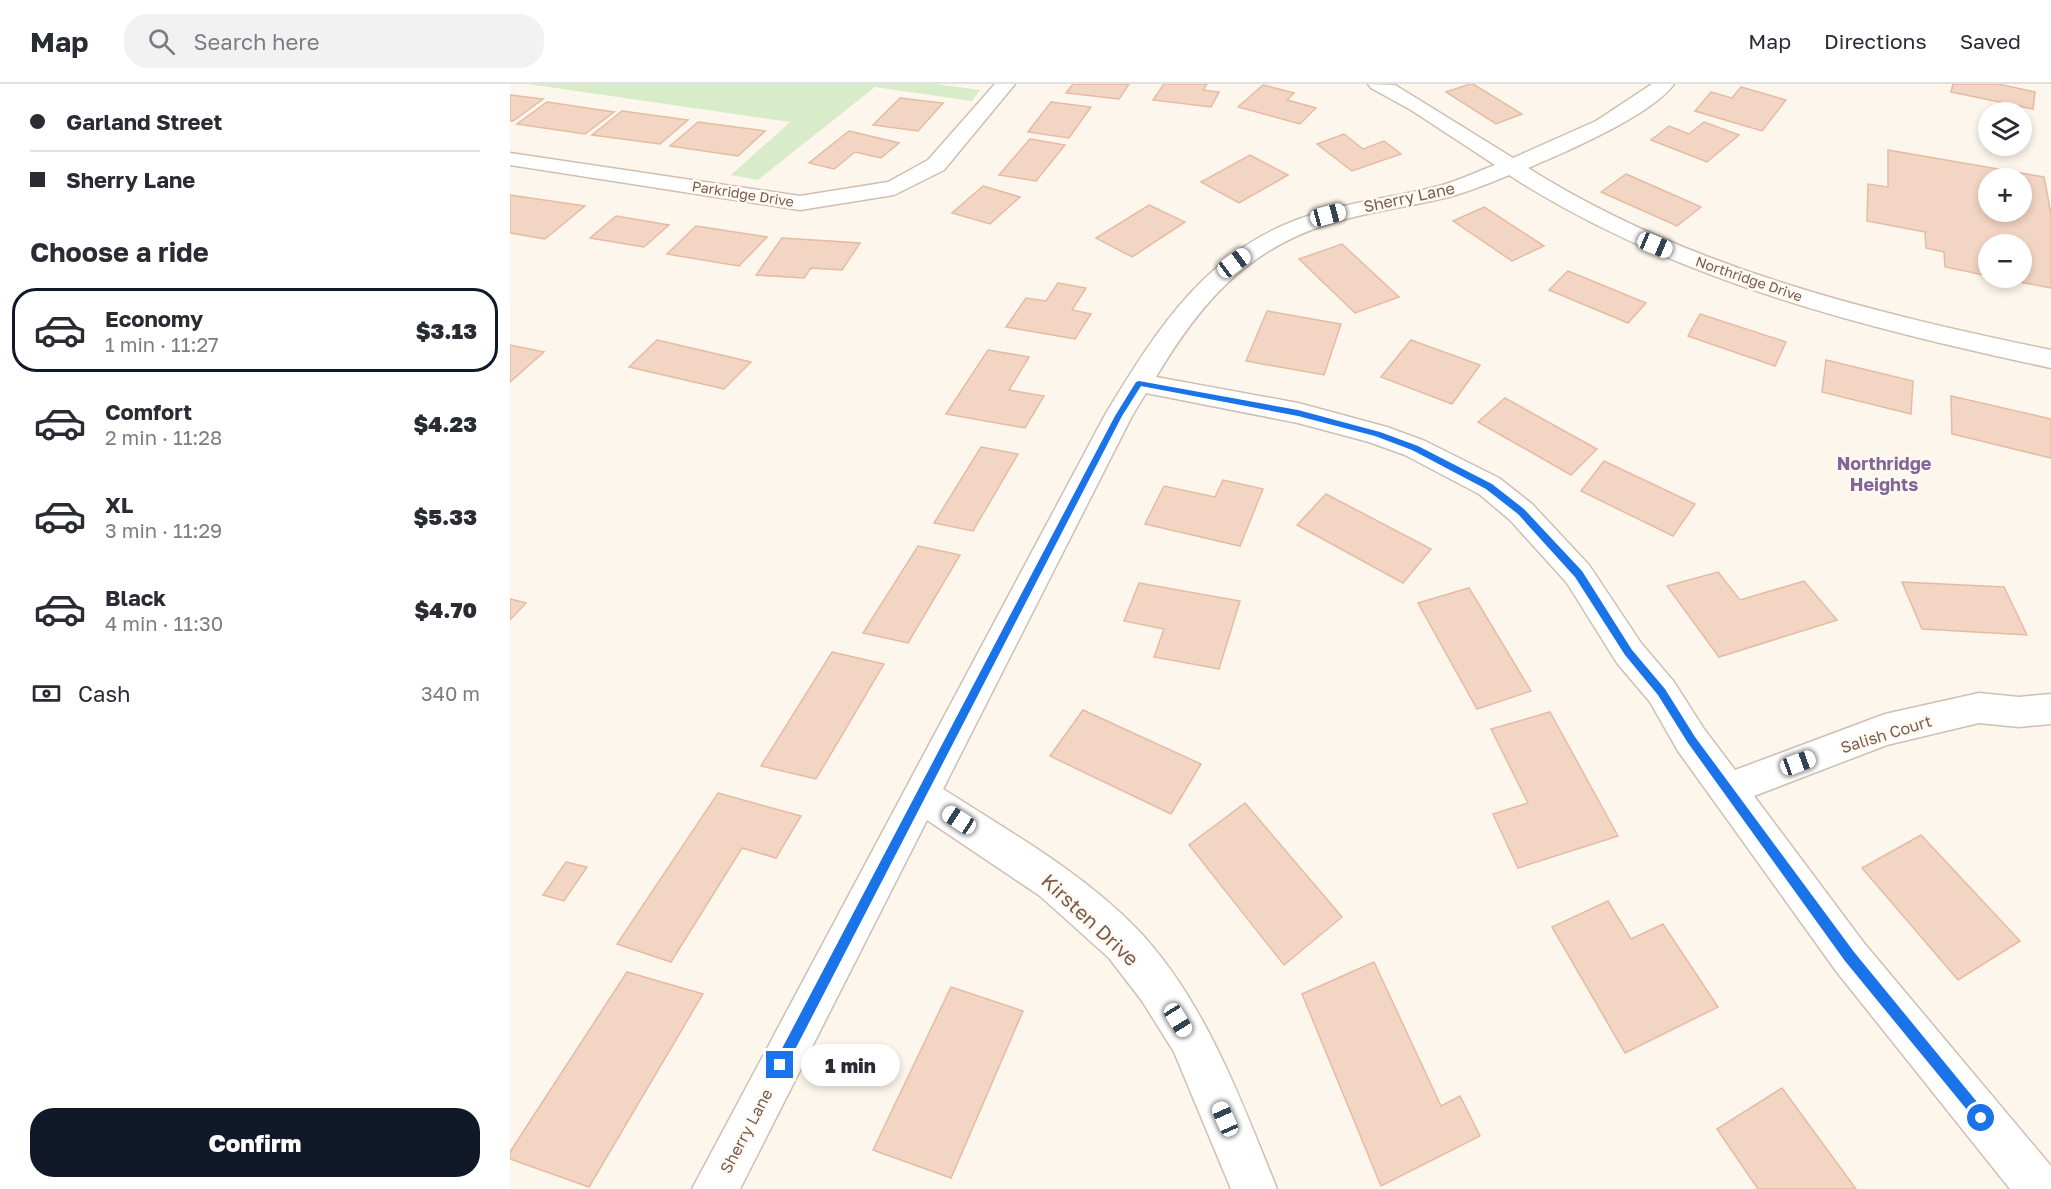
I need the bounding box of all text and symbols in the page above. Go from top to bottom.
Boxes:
search box [124,14,544,68]
text: Map [30,25,88,58]
icon: search [145,25,178,58]
text: Search here [193,28,319,55]
text: Map [1748,28,1791,54]
text: Directions [1824,28,1927,54]
text: Saved [1960,28,2021,54]
map controls [1978,102,2032,288]
button: layers [1978,102,2032,156]
text: Garland Street [66,108,222,135]
text: Sherry Lane [66,166,195,193]
button: + [1978,168,2032,222]
street label: Parkridge Drive [691,177,795,210]
street label: Sherry Lane [1362,178,1456,216]
car [1308,202,1348,228]
car [1635,230,1675,260]
button: − [1978,234,2032,288]
text: Choose a ride [30,236,209,268]
car [1214,245,1254,281]
street label: Northridge Drive [1694,252,1805,305]
icon: car [33,303,87,357]
text: Economy [105,305,203,332]
text: $3.13 [416,317,477,344]
text: 1 min · 11:27 [105,332,219,356]
icon: car [33,396,87,450]
text: Comfort [105,398,192,425]
text: $4.23 [414,410,477,437]
text: 2 min · 11:28 [105,425,222,449]
district label: Northridge Heights [1837,452,1932,495]
icon: car [33,489,87,543]
text: XL [105,491,133,518]
text: $5.33 [413,503,477,530]
text: 3 min · 11:29 [105,518,222,542]
icon: car [33,582,87,636]
text: Black [105,584,166,611]
text: $4.70 [414,596,477,623]
text: 4 min · 11:30 [105,611,223,635]
icon: cash [30,677,63,710]
text: Cash [78,680,131,707]
text: 340 m [421,681,480,705]
street label: Salish Court [1838,711,1934,757]
car [1778,748,1818,778]
car [939,803,979,837]
street label: Kirsten Drive [1037,868,1144,970]
car [1161,1000,1195,1040]
callout: 1 min [801,1044,900,1086]
route end [766,1051,793,1078]
text: 1 min [825,1053,876,1077]
street label: Sherry Lane [715,1085,777,1177]
car [1209,1099,1241,1139]
route start [1967,1104,1994,1131]
button: Confirm [30,1108,480,1177]

